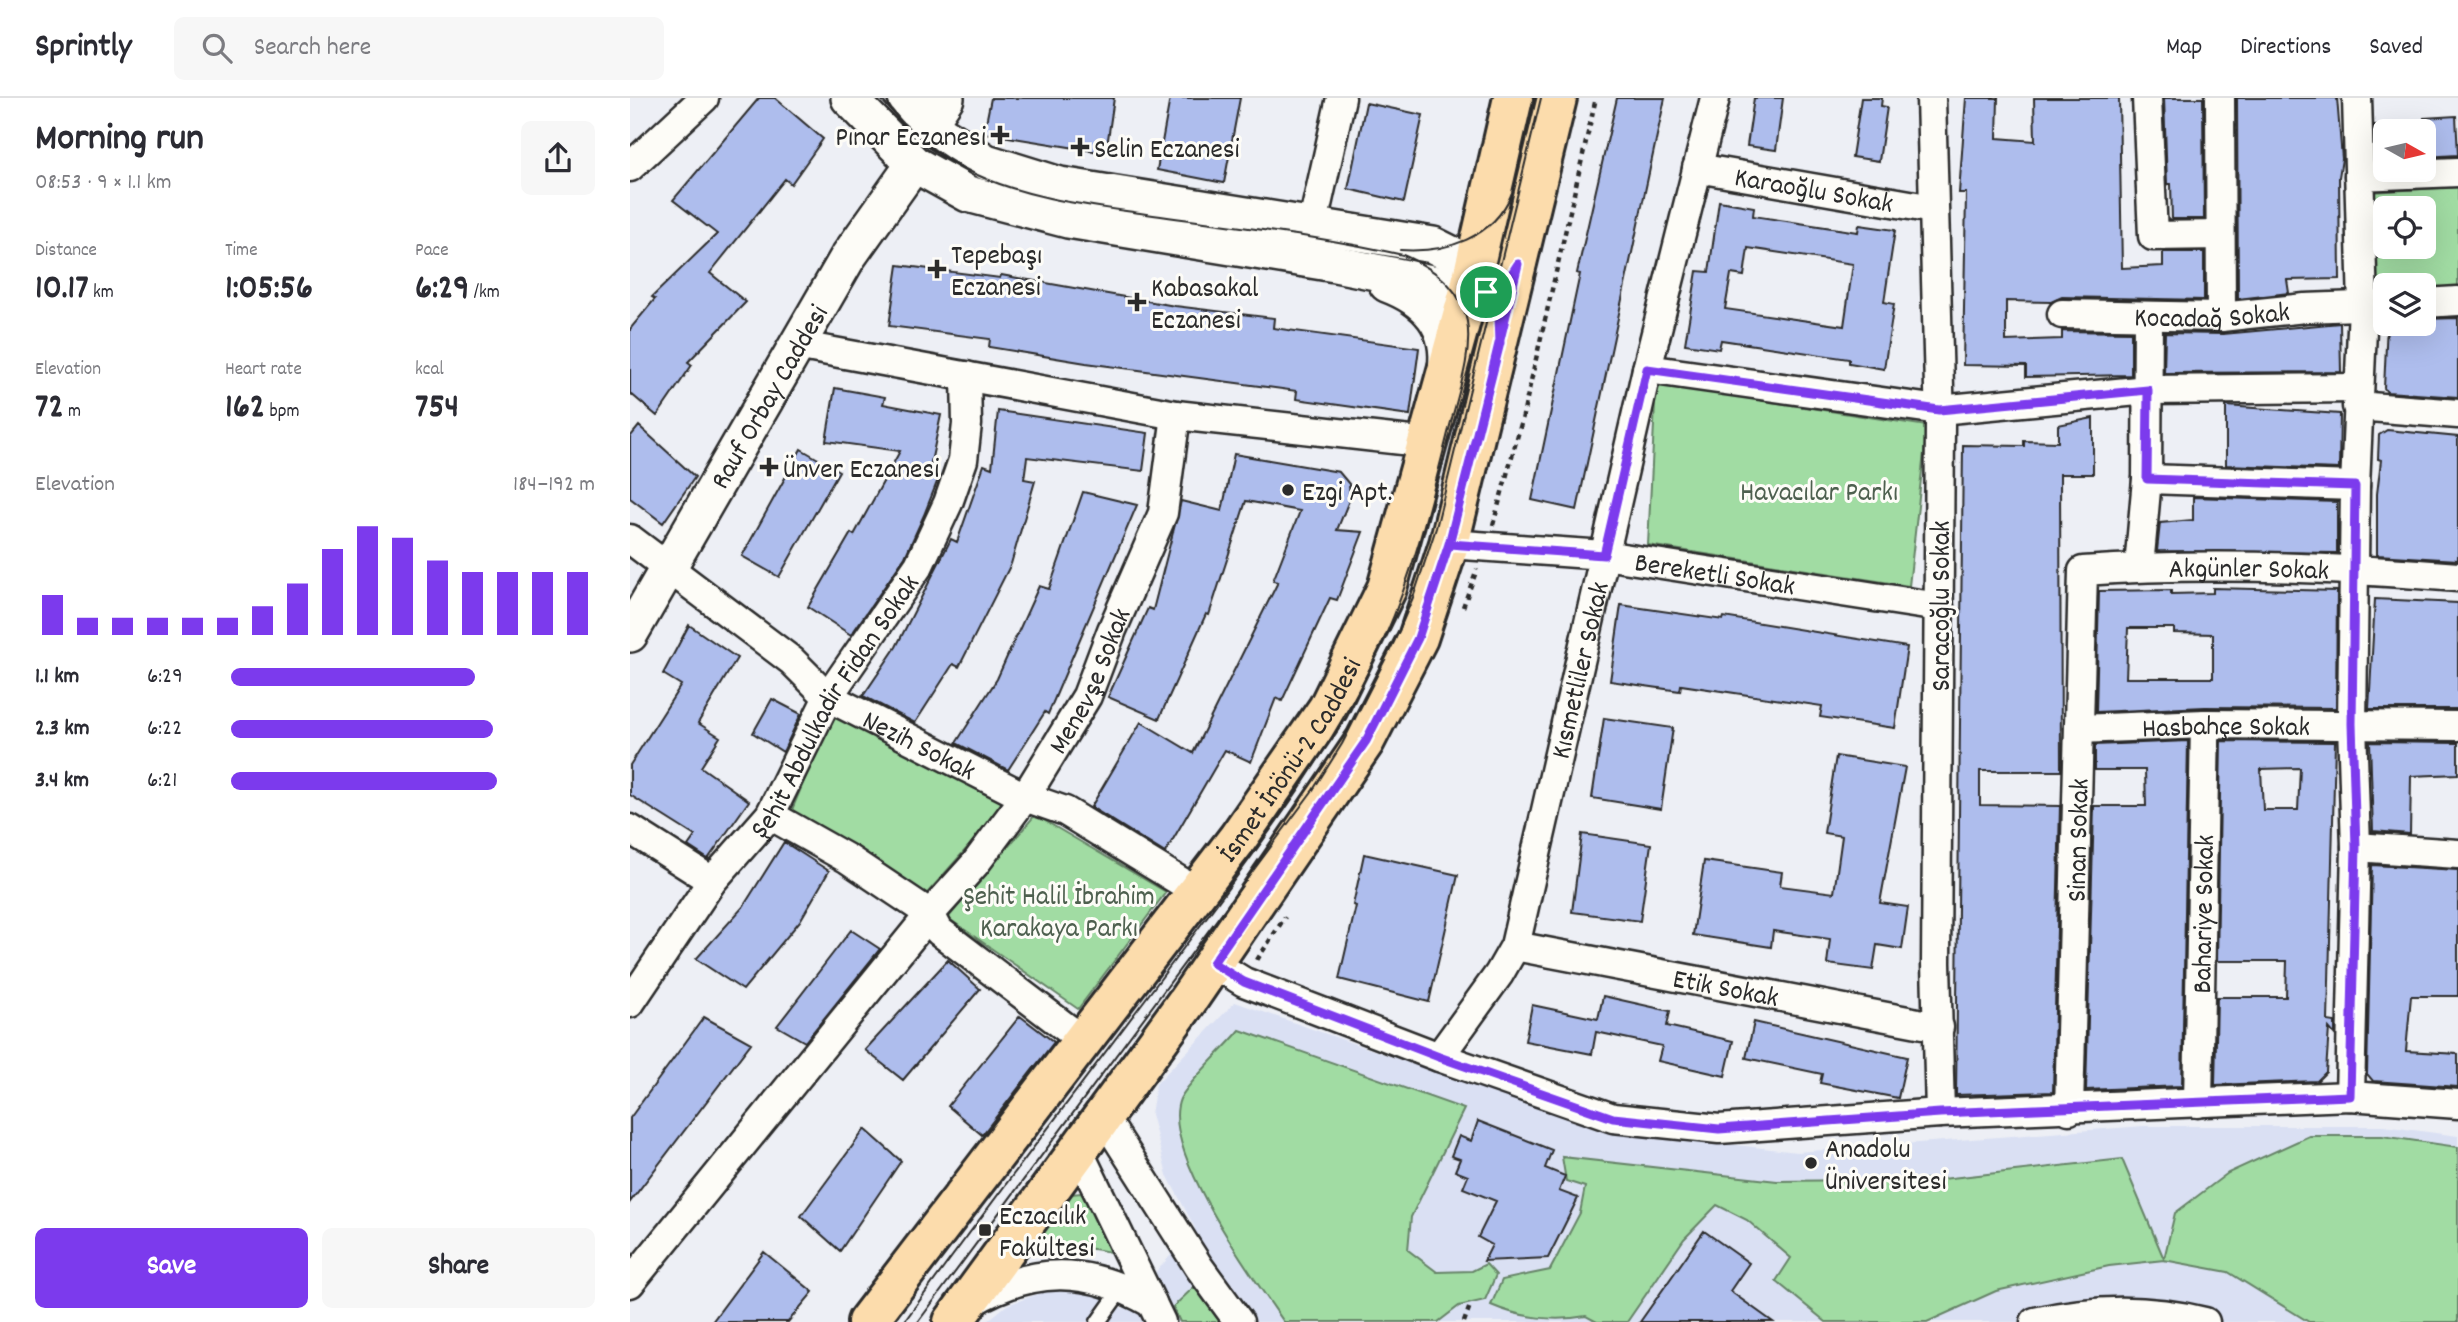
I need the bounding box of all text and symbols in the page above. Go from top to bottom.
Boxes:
search box [174,17,664,80]
text: Sprintly [35,25,132,72]
icon: search [198,29,236,67]
text: Search here [254,30,371,67]
text: Map [2166,31,2202,65]
text: Directions [2240,31,2331,65]
text: Saved [2369,31,2423,65]
text: Morning run [35,113,204,168]
north arrow [2373,119,2436,182]
map controls [2373,119,2436,336]
place label: Pınar Eczanesi [835,120,986,160]
button: share [521,121,595,195]
marker: Pınar Eczanesi [992,127,1008,143]
place label: Selin Eczanesi [1094,132,1240,172]
marker: Selin Eczanesi [1072,139,1088,155]
street label: Karaoğlu Sokak [1731,160,1896,227]
text: 08:53 · 9 × 1.1 km [35,167,172,200]
button: locate [2373,196,2436,259]
text: Distance [35,238,97,265]
text: Time [225,238,258,265]
text: Pace [415,238,449,265]
place label: Tepebaşı Eczanesi [951,238,1042,310]
marker: Tepebaşı Eczanesi [929,261,945,277]
pin [1456,262,1516,322]
text: 10.17 [35,265,89,315]
text: 1:05:56 [225,265,313,315]
text: 6:29 [415,265,469,315]
place label: Kabasakal Eczanesi [1151,271,1259,343]
icon: arrive [1467,273,1505,311]
button: layers [2373,273,2436,336]
text: km [89,280,114,307]
text: /km [469,280,500,307]
marker: Kabasakal Eczanesi [1129,294,1145,310]
street label: Kocadağ Sokak [2134,295,2292,342]
street label: Rauf Orbay Caddesi [703,299,841,498]
text: Elevation [35,357,101,384]
text: Heart rate [225,357,302,384]
text: kcal [415,357,444,384]
text: 72 [35,384,64,434]
text: 162 [225,384,265,434]
text: 754 [415,384,459,434]
text: m [64,399,81,426]
text: bpm [265,399,300,426]
place label: Ünver Eczanesi [783,452,939,492]
marker: Ünver Eczanesi [761,459,777,475]
text: Elevation [35,469,115,502]
text: 184–192 m [513,469,595,502]
place label: Ezgi Apt. [1302,475,1392,515]
park label: Havacılar Parkı [1740,475,1898,515]
marker: Ezgi Apt. [1280,482,1296,498]
street label: Saracoğlu Sokak [1924,520,1964,692]
street label: Bereketli Sokak [1632,545,1797,609]
street label: Akgünler Sokak [2168,551,2330,594]
street label: Şehit Abdulkadir Fidan Sokak [743,568,932,849]
street label: Kısmetliler Sokak [1543,579,1623,763]
street label: Menevşe Sokak [1041,603,1144,763]
street label: İsmet İnönü-2 Caddesi [1211,652,1375,873]
text: 1.1 km [35,661,79,694]
text: 6:29 [147,661,183,694]
street label: Nezih Sokak [854,703,981,794]
street label: Hasbahçe Sokak [2141,709,2310,751]
text: 2.3 km [35,713,90,746]
text: 6:22 [147,713,182,746]
text: 3.4 km [35,765,89,798]
text: 6:21 [147,765,177,798]
street label: Sinan Sokak [2059,778,2103,903]
street label: Bahariye Sokak [2185,834,2228,994]
park label: Şehit Halil İbrahim Karakaya Parkı [963,879,1155,951]
street label: Etik Sokak [1669,962,1782,1021]
place label: Anadolu Üniversitesi [1825,1132,1947,1204]
marker: Anadolu Üniversitesi [1803,1155,1819,1171]
place label: Eczacılık Fakültesi [999,1199,1094,1271]
marker: Eczacılık Fakültesi [977,1222,993,1238]
button: Save [35,1228,308,1308]
button: Share [322,1228,595,1308]

